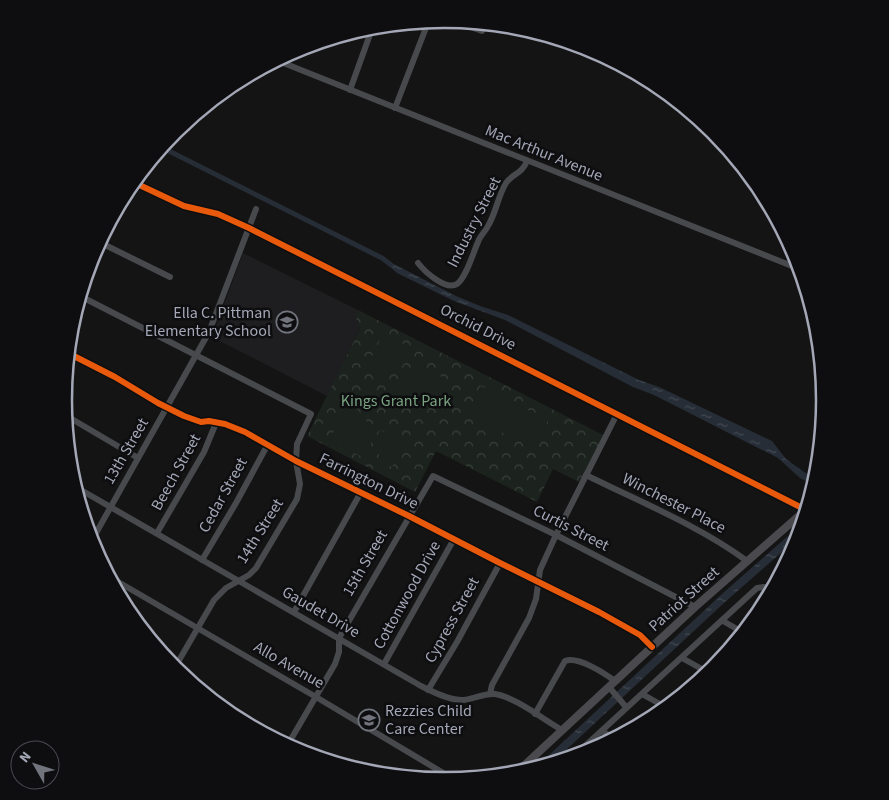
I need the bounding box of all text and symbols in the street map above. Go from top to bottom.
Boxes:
street label: Mac Arthur Avenue [482,119,606,187]
street label: Industry Street [442,172,507,271]
street label: Orchid Drive [436,298,520,356]
place label: Ella C. Pittman Elementary School [145,302,271,342]
school or university icon: Ella C. Pittman Elementary School [275,310,299,334]
park label: Kings Grant Park [341,390,451,412]
street label: 13th Street [98,413,154,488]
street label: Beech Street [146,429,206,514]
street label: Farrington Drive [316,447,422,515]
street label: Cedar Street [193,453,253,537]
street label: Winchester Place [618,467,730,539]
street label: 14th Street [231,494,289,568]
street label: Curtis Street [529,499,613,557]
street label: 15th Street [337,525,393,600]
street label: Cottonwood Drive [368,537,446,653]
street label: Patriot Street [644,561,725,637]
street label: Cypress Street [419,572,485,667]
street label: Gaudet Drive [278,581,364,643]
street label: Allo Avenue [250,636,328,694]
place label: Rezzies Child Care Center [385,700,472,740]
school or university icon: Rezzies Child Care Center [357,708,381,732]
north arrow [10,740,60,790]
text: N [15,748,36,767]

